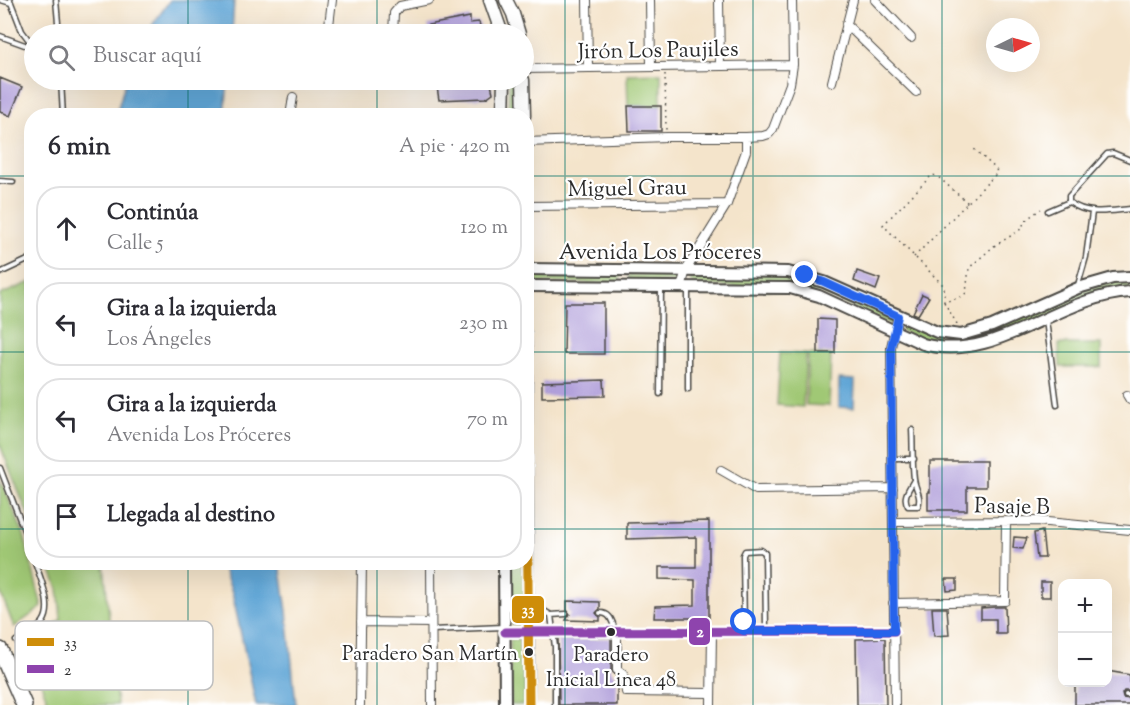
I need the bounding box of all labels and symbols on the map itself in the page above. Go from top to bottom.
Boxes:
north arrow [986,18,1040,72]
street label: Jirón Los Paujiles [576,35,739,69]
street label: Miguel Grau [567,173,687,207]
street label: Avenida Los Próceres [559,238,761,270]
route end [791,261,817,287]
street label: Pasaje B [974,491,1050,525]
line badge: 33 [511,595,545,624]
text: 33 [522,600,535,623]
route start [730,608,756,634]
line badge: 2 [688,617,711,646]
legend [15,621,213,690]
text: 2 [696,622,704,645]
marker: Paradero Inicial Linea 48 [605,626,617,638]
text: 33 [64,633,77,656]
place label: Paradero San Martín [342,641,518,670]
place label: Paradero Inicial Linea 48 [546,642,676,696]
marker: Paradero San Martín [523,646,535,658]
text: 2 [64,660,72,683]

